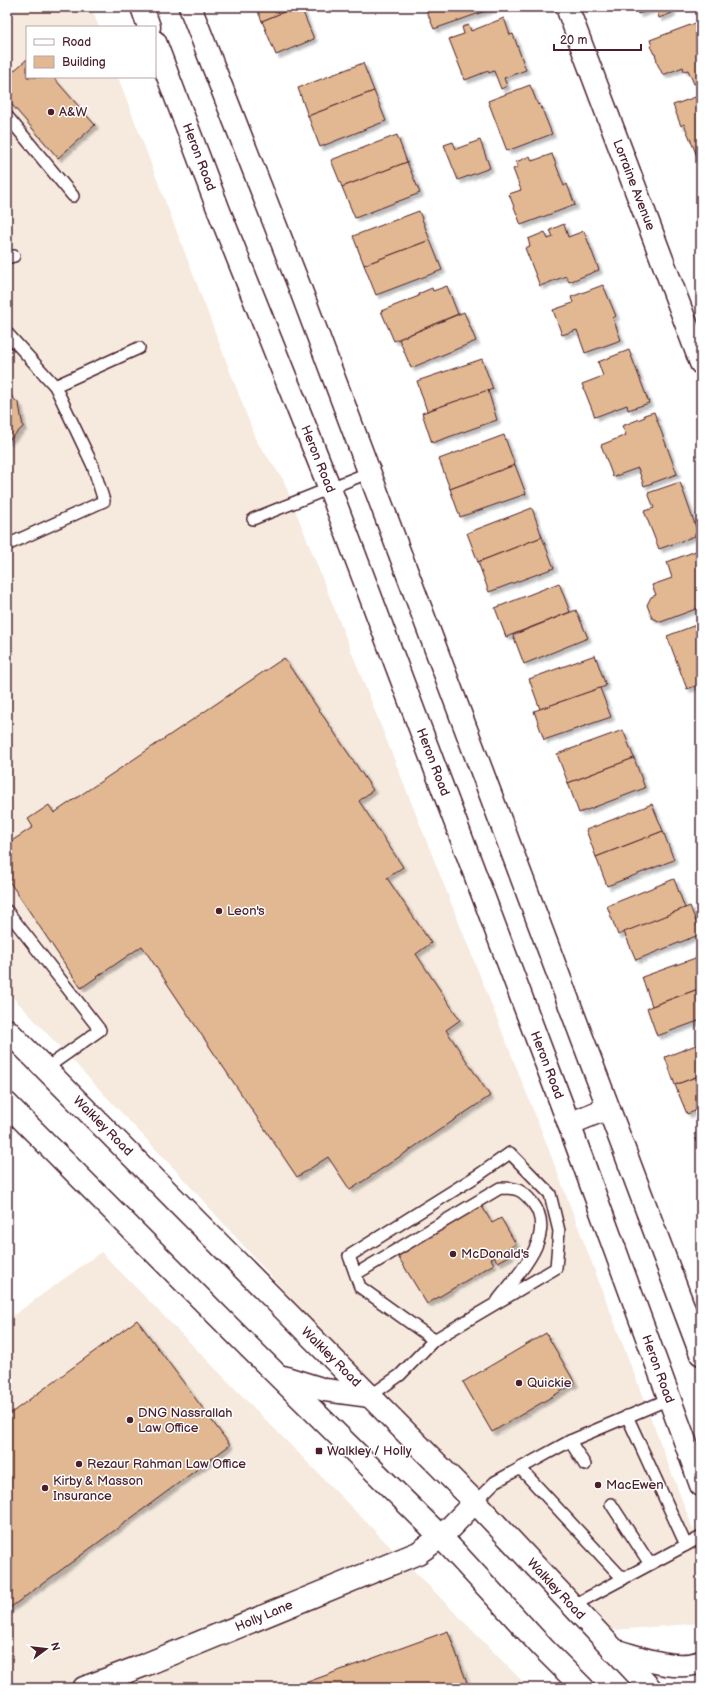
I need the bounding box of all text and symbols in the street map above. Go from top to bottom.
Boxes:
legend [26,26,156,78]
scale bar [554,26,641,52]
text: 20 m [560,33,587,48]
text: Road [62,35,91,50]
text: Building [62,55,106,70]
place label: A&W [59,104,88,120]
marker: A&W [46,107,56,117]
street label: Heron Road [179,121,219,193]
street label: Lorraine Avenue [609,137,659,233]
street label: Heron Road [297,423,339,495]
street label: Heron Road [413,726,453,798]
place label: Leon's [227,903,265,919]
marker: Leon's [214,906,224,916]
street label: Heron Road [527,1029,567,1101]
street label: Walkley Road [70,1093,136,1159]
place label: McDonald's [461,1246,530,1262]
marker: McDonald's [448,1249,458,1259]
street label: Walkley Road [298,1324,364,1390]
street label: Heron Road [638,1333,678,1405]
place label: Quickie [527,1375,572,1391]
marker: Quickie [514,1378,524,1388]
place label: DNG Nassrallah Law Office [138,1405,233,1436]
marker: DNG Nassrallah Law Office [125,1415,135,1425]
place label: Walkley / Holly [327,1443,412,1459]
marker: Walkley / Holly [314,1446,324,1456]
place label: Rezaur Rahman Law Office [87,1456,246,1472]
marker: Rezaur Rahman Law Office [74,1459,84,1469]
place label: Kirby & Masson Insurance [53,1473,143,1504]
place label: MacEwen [606,1477,664,1493]
marker: MacEwen [593,1480,603,1490]
marker: Kirby & Masson Insurance [40,1483,50,1493]
street label: Walkley Road [524,1555,588,1623]
street label: Holly Lane [233,1597,295,1635]
north arrow [26,1629,66,1669]
text: N [48,1641,63,1652]

